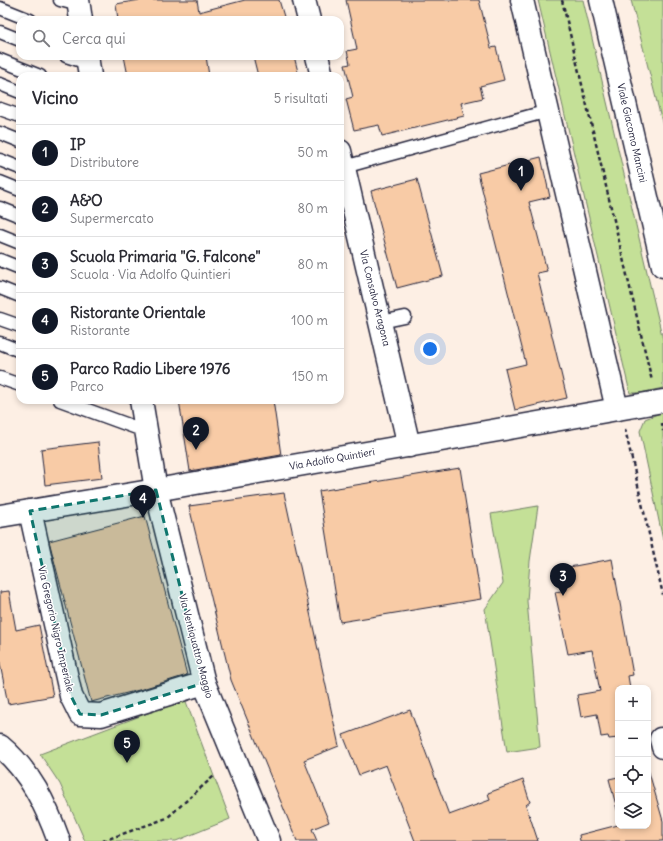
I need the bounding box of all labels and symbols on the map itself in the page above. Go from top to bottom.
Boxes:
street label: Viale Giacomo Mancini [614,82,650,184]
pin: 1 [508,158,534,191]
street label: Via Consalvo Aragona [357,249,393,348]
your location [420,339,440,359]
pin: 2 [183,417,209,450]
street label: Via Adolfo Quintieri [288,445,376,473]
pin: 4 [130,485,156,518]
pin: 3 [550,563,576,596]
street label: Via Gregorio Nigro Imperiale [35,565,77,693]
street label: Via Ventiquattro Maggio [176,592,216,700]
pin: 5 [114,730,140,763]

